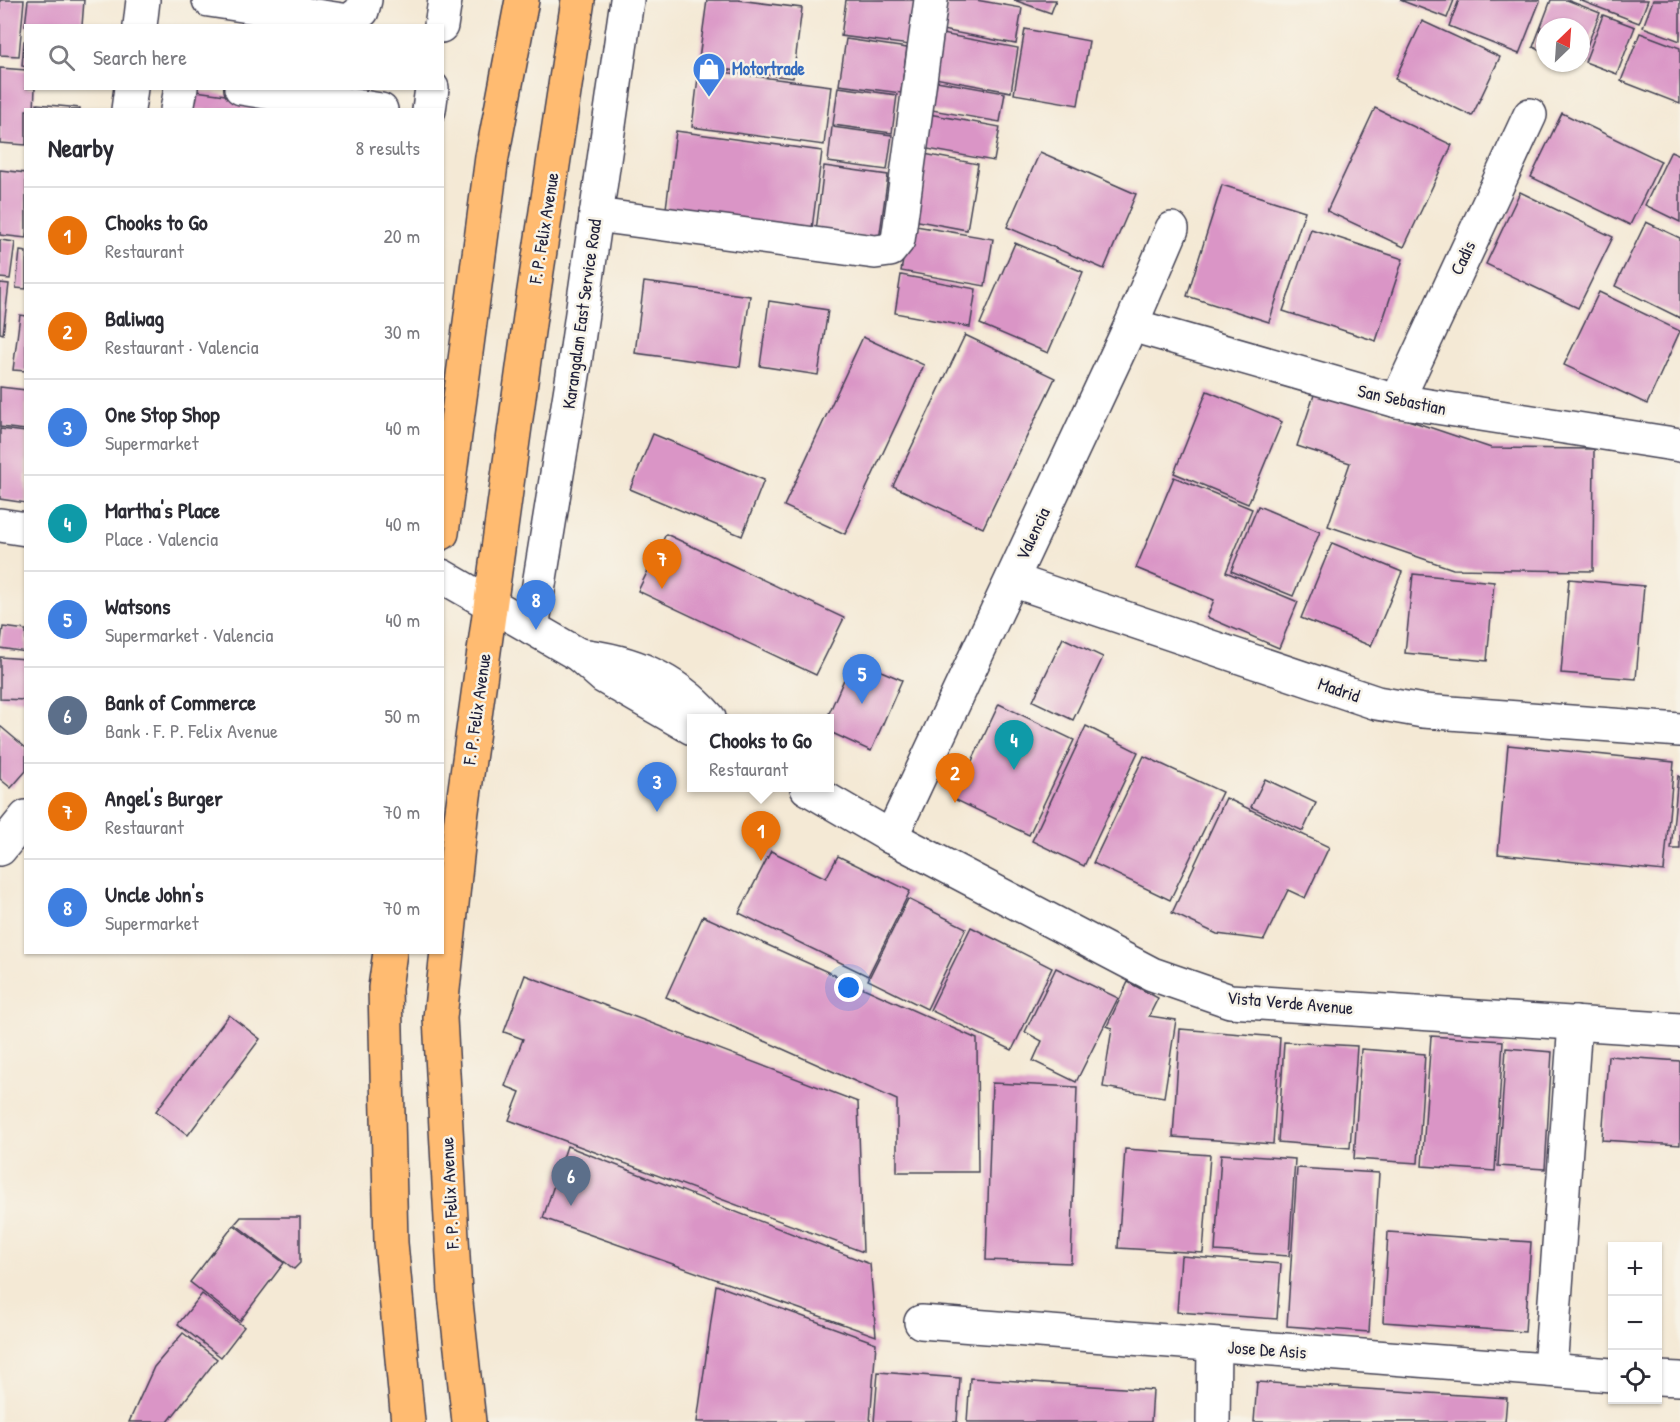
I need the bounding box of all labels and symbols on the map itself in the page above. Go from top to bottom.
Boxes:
north arrow [1536,18,1590,72]
shop icon: Motortrade [691,51,727,98]
place label: Motortrade [732,56,806,81]
street label: F. P. Felix Avenue [522,171,565,286]
street label: Karangalan East Service Road [556,217,607,410]
street label: Cadis [1444,237,1481,279]
street label: San Sebastian [1356,378,1449,421]
street label: Valencia [1010,503,1056,564]
pin: 7 [642,540,682,589]
pin: 8 [516,580,556,630]
street label: F. P. Felix Avenue [456,652,497,767]
pin: 5 [842,654,882,704]
street label: Madrid [1315,671,1363,708]
pin: 4 [994,720,1034,770]
pin: 2 [936,754,974,803]
pin: 3 [638,762,676,812]
pin: 1 [742,812,780,861]
your location [834,973,863,1002]
street label: Vista Verde Avenue [1226,985,1354,1020]
street label: F. P. Felix Avenue [434,1136,465,1251]
pin: 6 [552,1156,590,1206]
street label: Jose De Asis [1227,1334,1307,1365]

